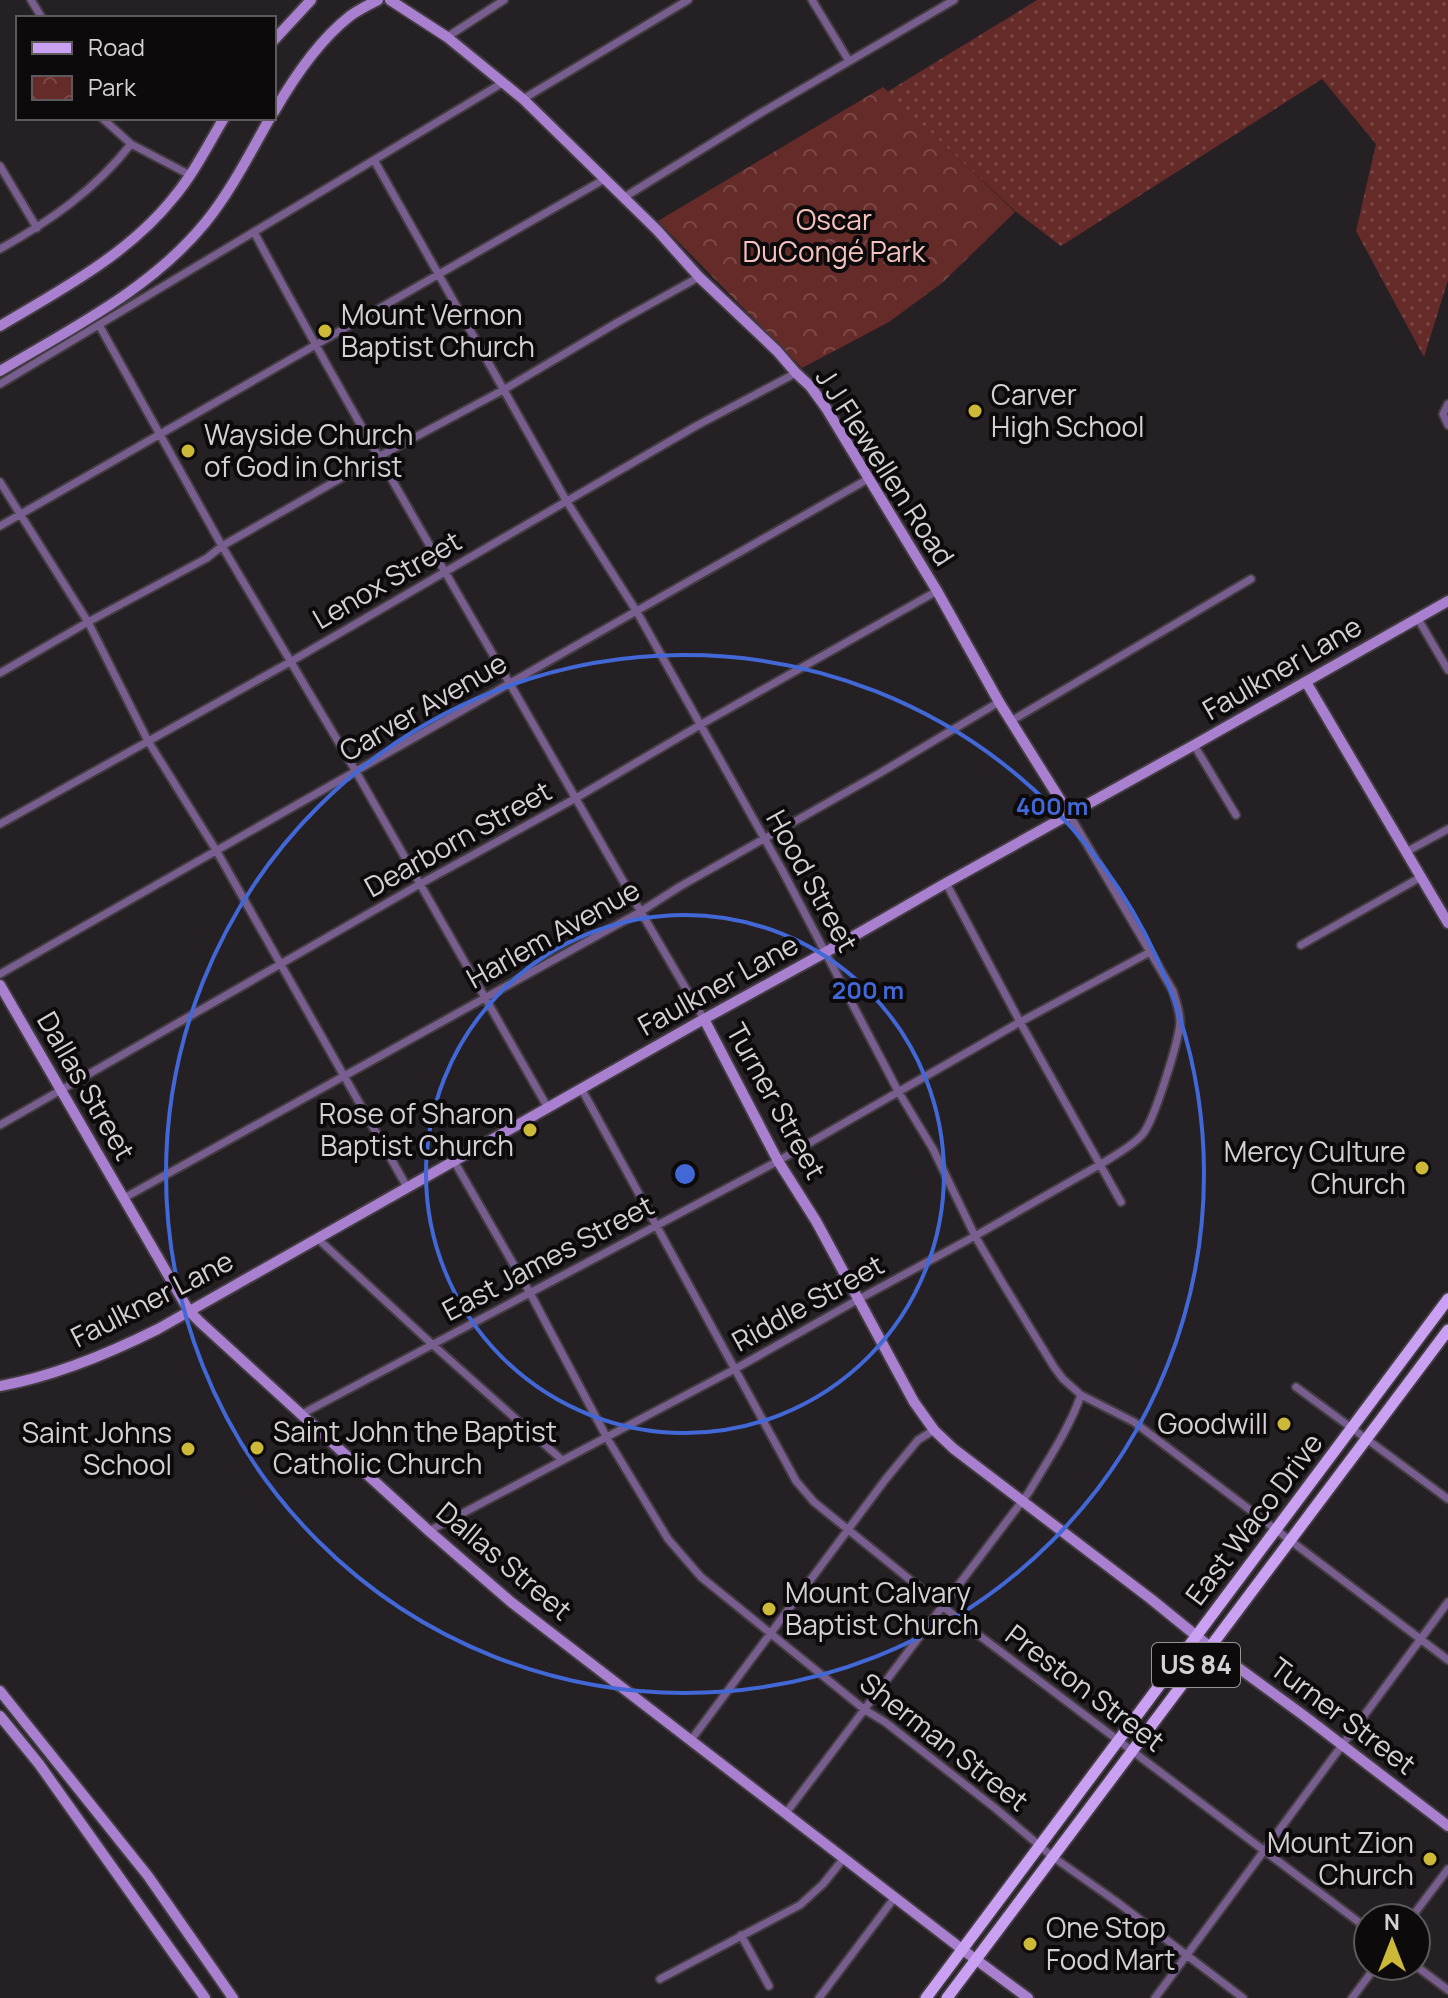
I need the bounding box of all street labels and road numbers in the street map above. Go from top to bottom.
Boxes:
street label: J J Flewellen Road [808,360,964,573]
street label: Lenox Street [305,521,468,637]
street label: Faulkner Lane [1195,606,1368,728]
street label: Carver Avenue [332,643,513,769]
street label: Dearborn Street [357,771,558,905]
street label: Hood Street [758,803,867,958]
street label: Harlem Avenue [459,870,646,996]
street label: Faulkner Lane [631,924,804,1044]
street label: Dallas Street [29,1004,145,1167]
street label: Turner Street [718,1016,835,1185]
street label: East James Street [435,1185,660,1329]
street label: Faulkner Lane [64,1241,239,1355]
street label: Riddle Street [725,1245,890,1359]
street label: East Waco Drive [1176,1425,1330,1612]
street label: Dallas Street [429,1492,580,1628]
street label: Preston Street [999,1615,1173,1759]
road number: US 84 [1152,1643,1240,1687]
street label: Turner Street [1263,1648,1424,1782]
street label: Sherman Street [852,1663,1037,1819]

